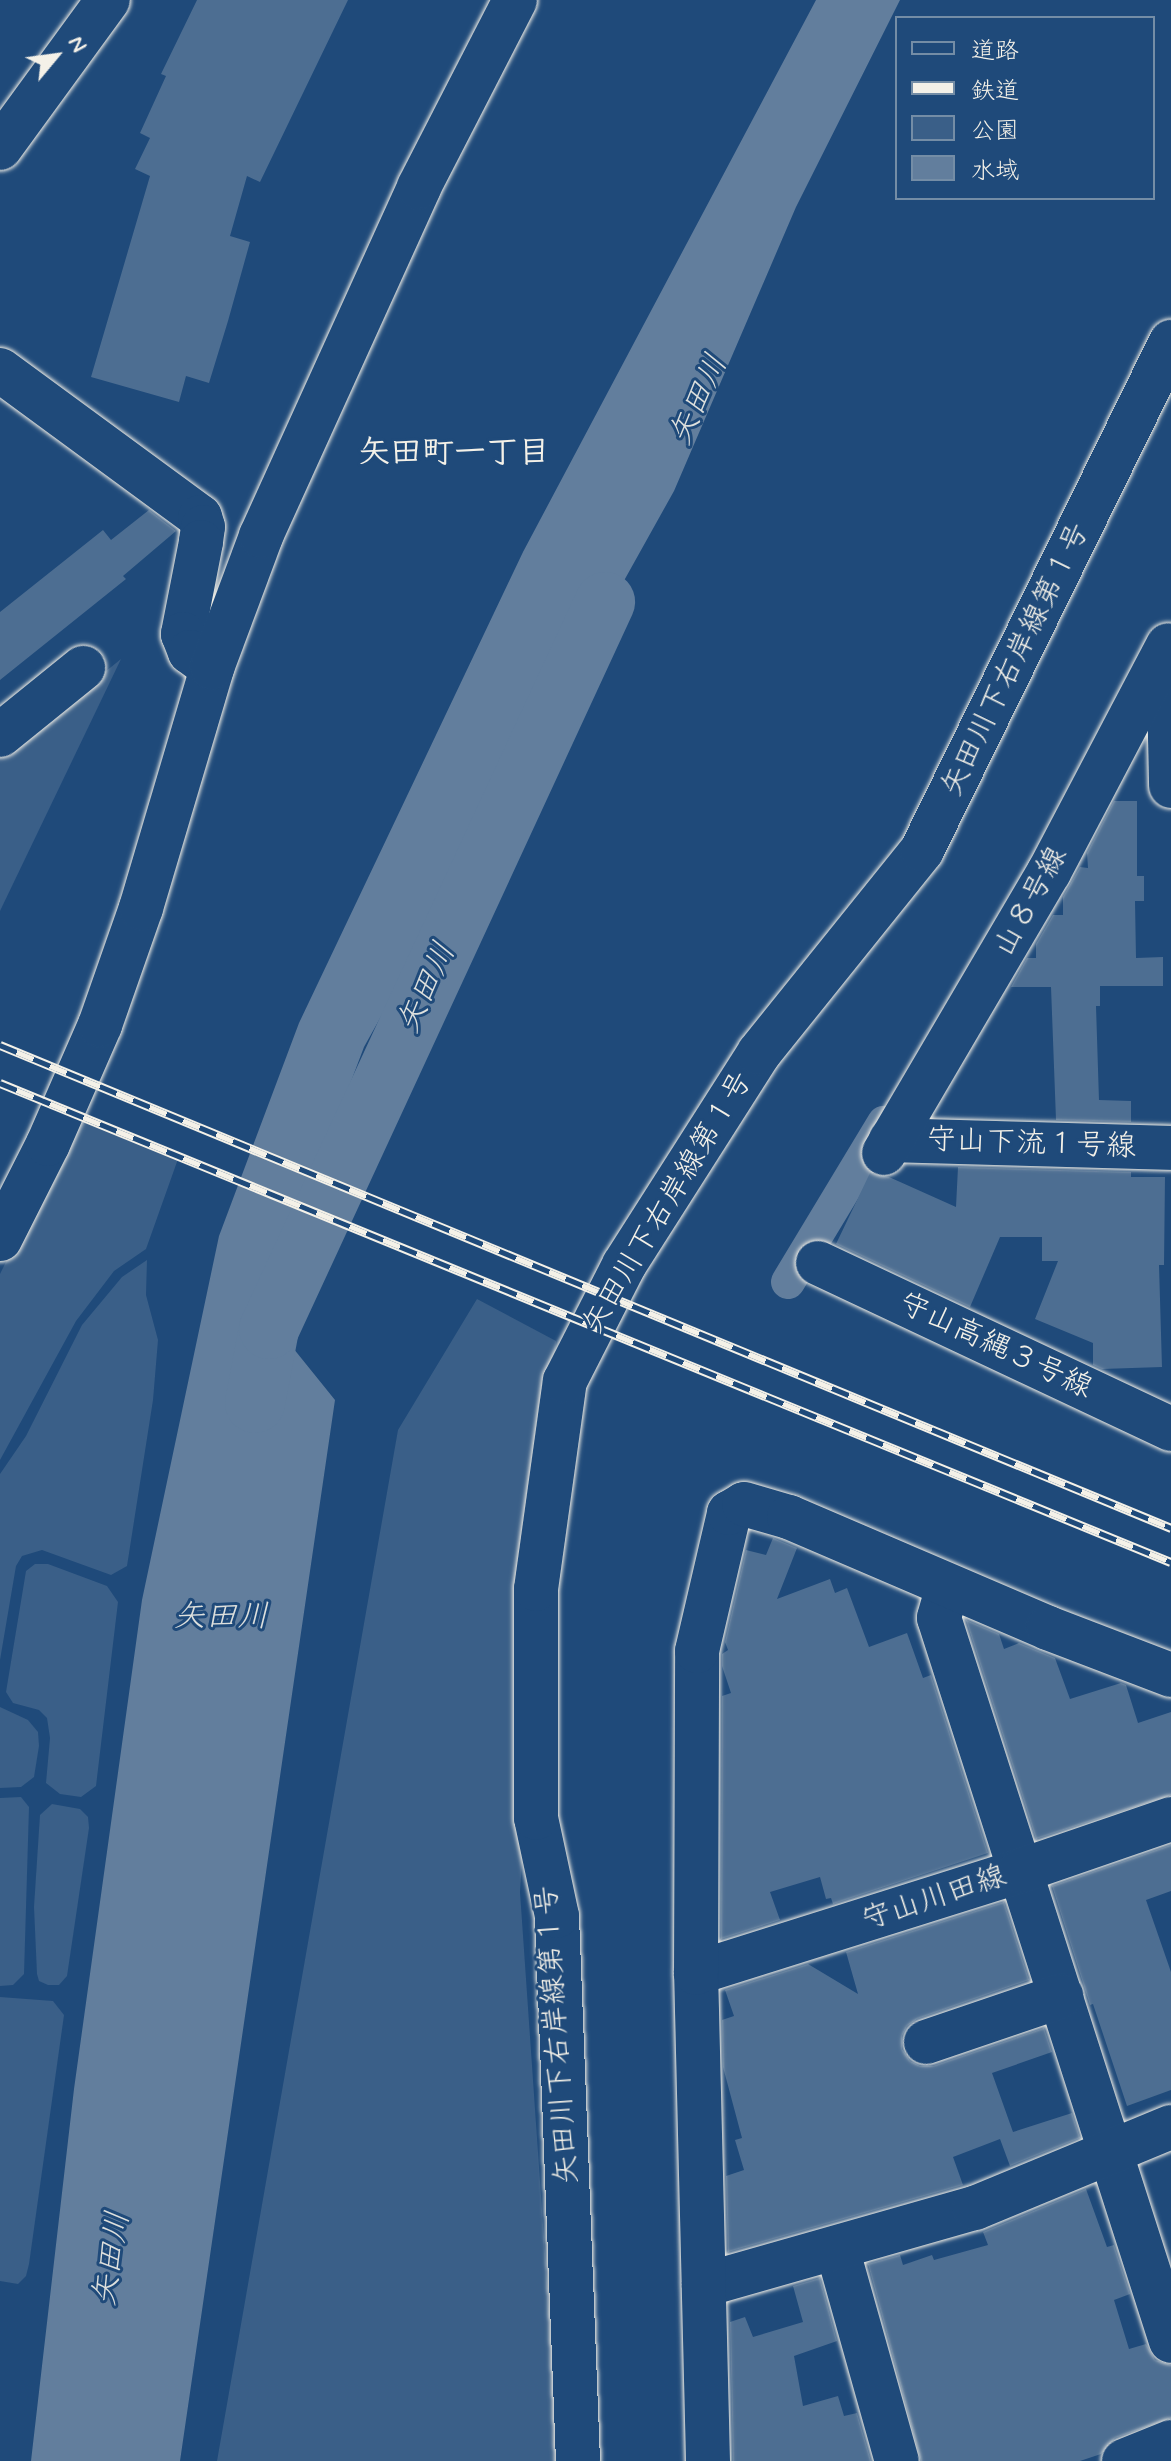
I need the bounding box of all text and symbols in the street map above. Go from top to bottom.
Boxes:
north arrow [16,16,96,96]
legend [895,16,1155,200]
text: N [61,31,93,58]
text: 道路 [971,36,1019,67]
text: 鉄道 [971,76,1019,107]
text: 公園 [971,116,1019,147]
text: 水域 [971,156,1019,187]
water label: 矢田川 [661,348,737,452]
district label: 矢田町一丁目 [358,434,550,472]
street label: 矢田川下右岸線第１号 [934,517,1098,803]
street label: 山８号線 [986,841,1076,963]
water label: 矢田川 [389,936,465,1040]
street label: 矢田川下右岸線第１号 [575,1065,761,1341]
street label: 守山下流１号線 [925,1122,1137,1166]
street label: 守山高縄３号線 [892,1285,1098,1407]
water label: 矢田川 [173,1598,269,1636]
street label: 守山川田線 [857,1859,1011,1939]
street label: 矢田川下右岸線第１号 [530,1884,586,2186]
water label: 矢田川 [86,2209,138,2309]

